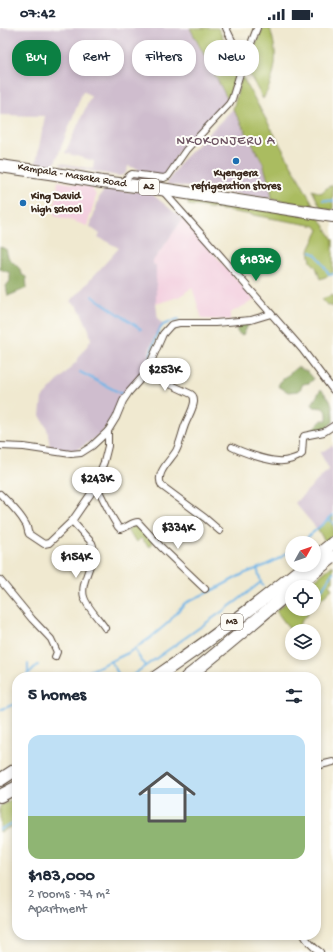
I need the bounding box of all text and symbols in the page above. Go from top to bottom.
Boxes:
text: 07:42 [20,5,55,23]
chip: Buy [12,40,61,76]
chip: Rent [69,40,124,76]
chip: Filters [132,40,196,76]
chip: New [204,40,259,76]
district label: NKOKONJERU A [177,134,276,149]
marker: Kyengera refrigeration stores [231,156,241,166]
street label: Kampala - Masaka Road [17,161,129,191]
place label: Kyengera refrigeration stores [190,168,282,194]
road number: A2 [139,179,159,195]
place label: King David high school [30,191,82,217]
marker: King David high school [18,198,28,208]
pin: $183K [228,248,284,282]
text: $183K [240,253,272,268]
pin: $253K [137,358,193,392]
text: $253K [149,363,181,378]
pin: $243K [69,467,125,501]
text: $243K [81,472,113,487]
pin: $334K [150,516,206,550]
text: $334K [162,521,194,536]
north arrow [285,536,321,572]
map controls [285,536,321,660]
pin: $154K [48,545,104,579]
text: $154K [60,550,92,565]
button: locate [285,580,321,616]
road number: M3 [221,614,243,630]
button: layers [285,624,321,660]
icon: filters [283,685,305,707]
text: 5 homes [28,686,86,706]
icon: home [131,761,203,833]
text: $183,000 [28,867,95,887]
text: 2 rooms · 74 m² [28,887,110,902]
text: Apartment [28,902,87,917]

